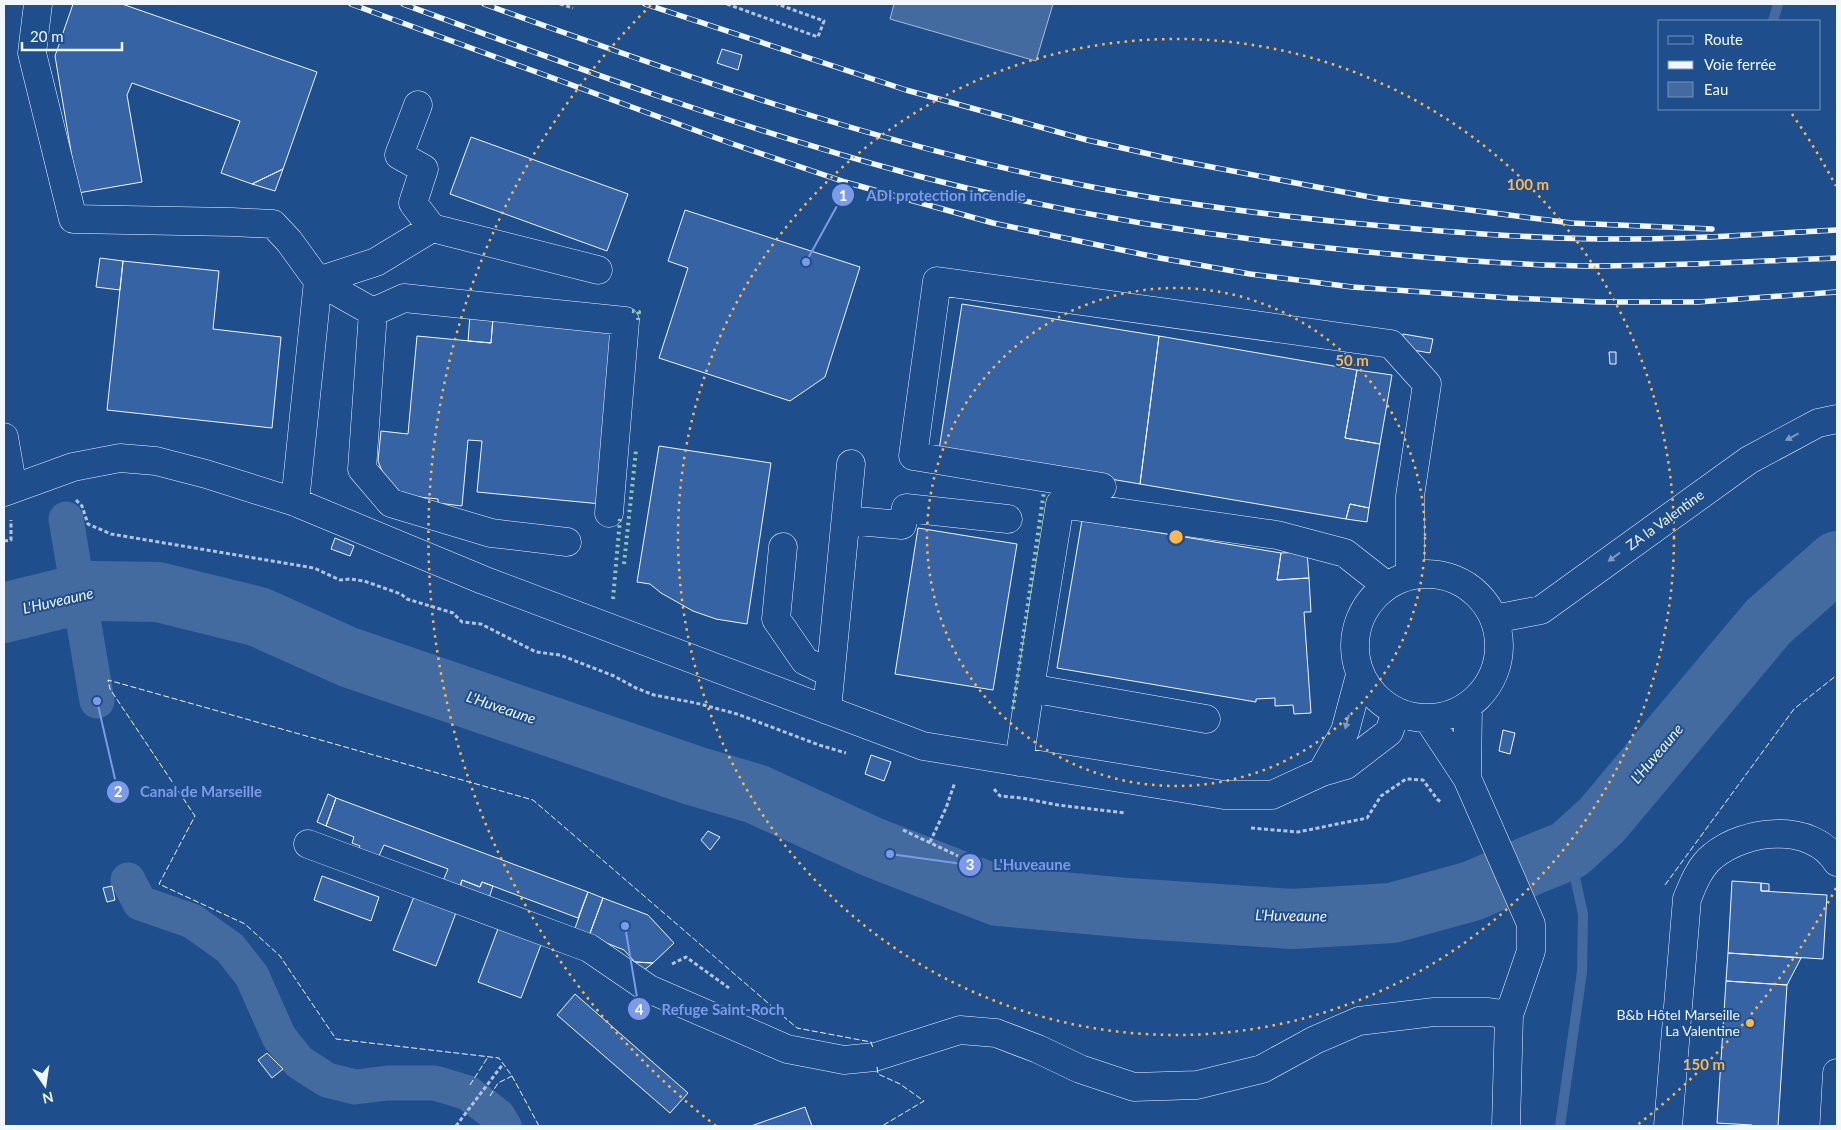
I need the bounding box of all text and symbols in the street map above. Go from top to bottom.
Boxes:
scale bar [22,20,122,52]
legend [1658,20,1821,110]
text: 20 m [30,27,64,45]
text: Route [1704,30,1743,48]
text: Voie ferrée [1704,55,1776,73]
text: Eau [1704,80,1728,98]
text: 100 m [1507,175,1549,193]
callout: ADI protection incendie [831,180,1036,210]
text: 1 [839,186,847,204]
text: ADI protection incendie [865,186,1026,204]
text: 50 m [1335,351,1369,369]
one-way arrow [1786,432,1799,441]
street label: ZA la Valentine [1622,486,1707,554]
centre of rings [1167,528,1185,546]
one-way arrow [1607,552,1621,562]
water label: L'Huveaune [21,583,95,617]
water label: L'Huveaune [464,687,538,727]
one-way arrow [1343,714,1351,729]
water label: L'Huveaune [1626,720,1686,787]
callout: Canal de Marseille [105,777,272,807]
text: 2 [114,782,123,800]
text: Canal de Marseille [140,782,262,800]
callout: L'Huveaune [958,850,1080,880]
text: 3 [966,855,974,873]
text: L'Huveaune [993,855,1071,873]
water label: L'Huveaune [1255,905,1327,925]
callout: Refuge Saint-Roch [627,994,794,1024]
text: 4 [635,1000,644,1018]
text: Refuge Saint-Roch [662,1000,784,1018]
place label: B&b Hôtel Marseille La Valentine [1616,1006,1740,1039]
marker: B&b Hôtel Marseille La Valentine [1744,1017,1756,1029]
text: 150 m [1683,1055,1725,1073]
north arrow [20,1060,70,1110]
text: N [41,1089,55,1108]

